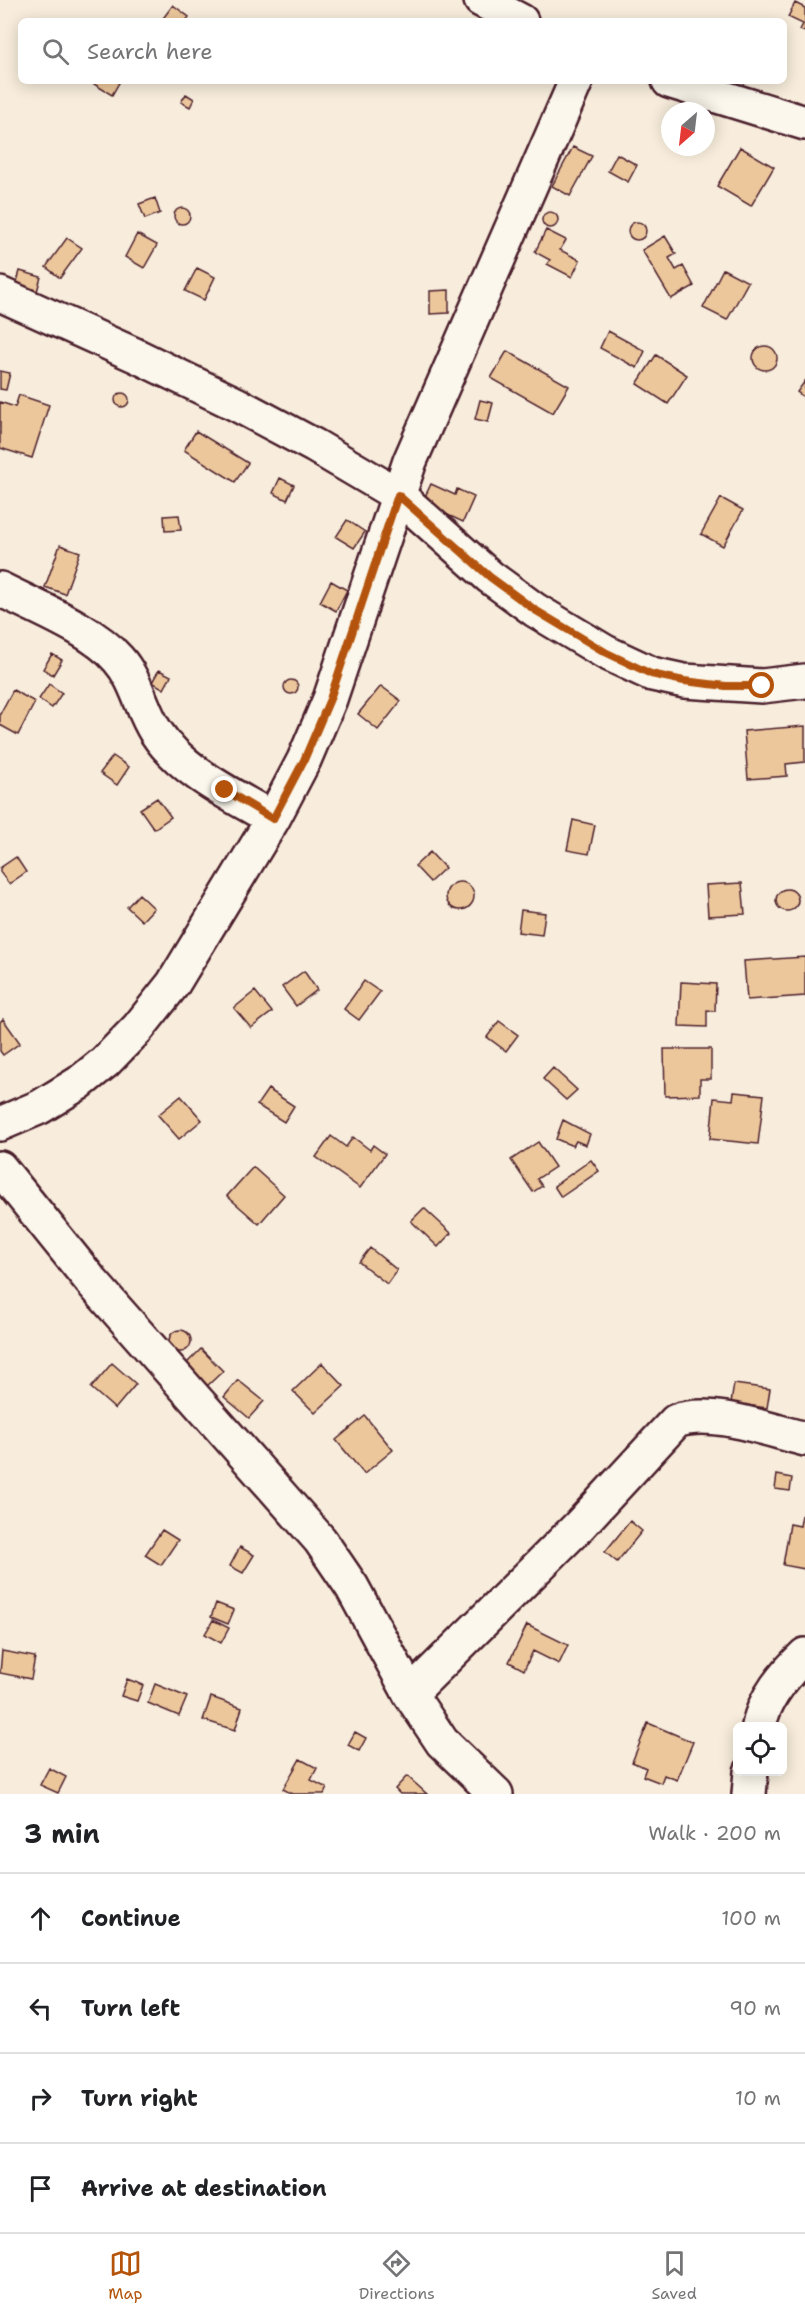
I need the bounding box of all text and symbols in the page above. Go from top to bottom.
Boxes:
search box [18,18,787,84]
icon: search [39,35,72,68]
text: Search here [87,37,213,66]
north arrow [661,102,715,156]
route start [748,672,774,698]
route end [211,776,237,802]
map controls [733,1722,787,1776]
button: locate [733,1722,787,1776]
text: 3 min [24,1816,100,1851]
text: Walk · 200 m [648,1820,781,1846]
icon: ahead [24,1902,57,1935]
text: Continue [81,1904,181,1933]
text: 100 m [721,1905,781,1931]
icon: left [24,1992,57,2025]
text: Turn left [81,1994,180,2023]
text: 90 m [729,1995,781,2021]
icon: right [24,2082,57,2115]
text: Turn right [81,2084,198,2113]
text: 10 m [735,2085,781,2111]
icon: arrive [24,2172,57,2205]
text: Arrive at destination [81,2174,327,2203]
tab: Map [108,2247,142,2304]
tab: Directions [359,2247,435,2304]
tab: Saved [651,2247,697,2304]

